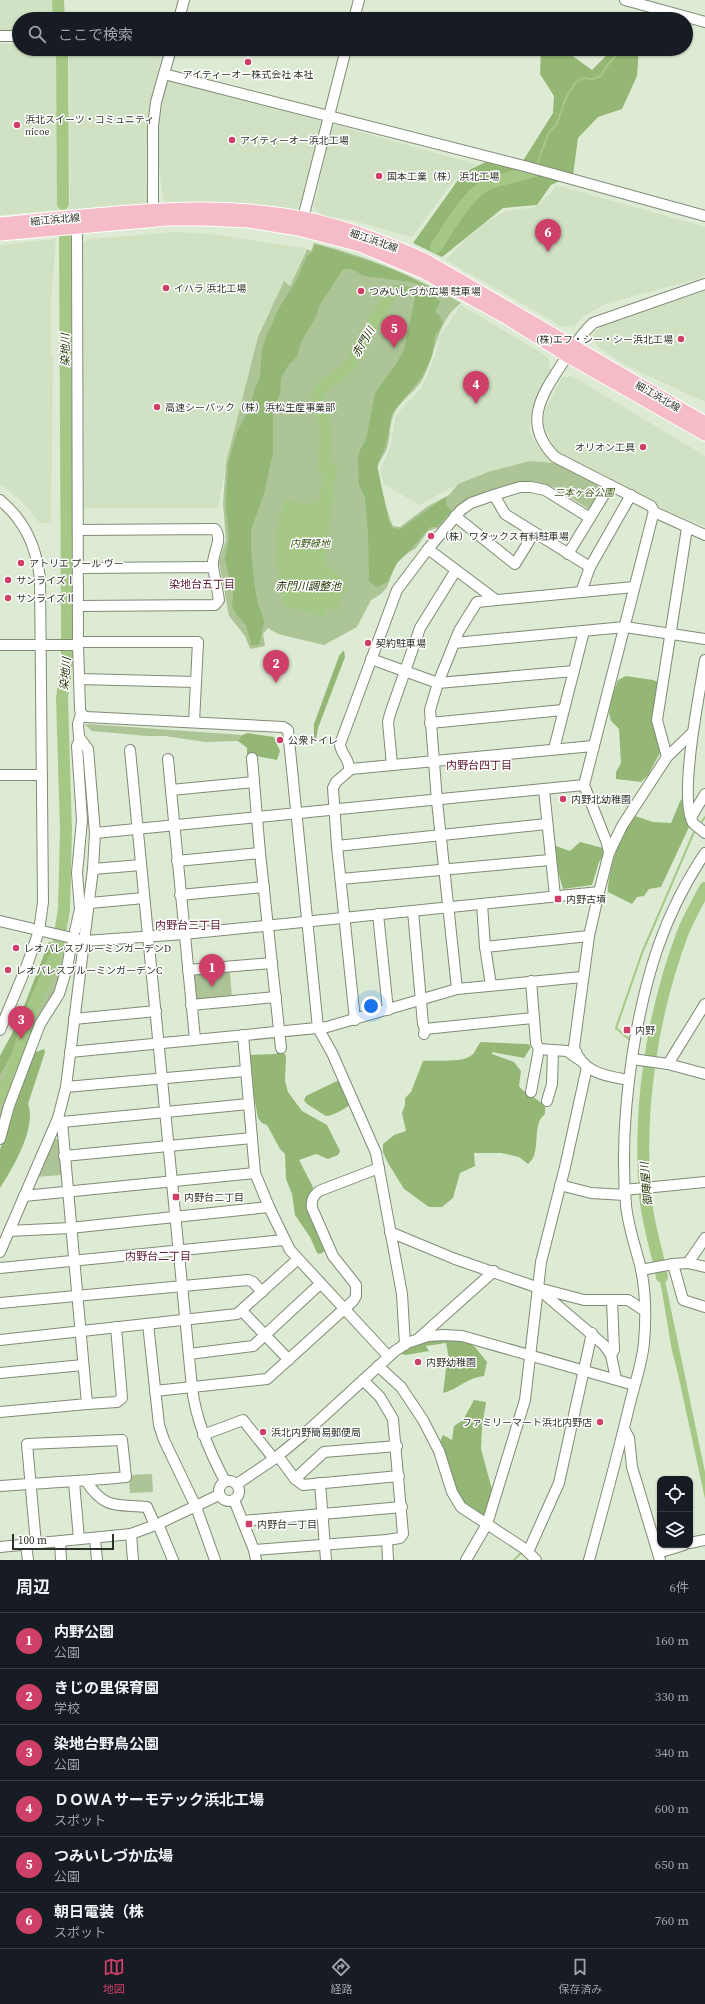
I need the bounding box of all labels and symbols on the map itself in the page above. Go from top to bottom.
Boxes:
marker: アイティーオー株式会社 本社 [243,57,253,67]
place label: アイティーオー株式会社 本社 [182,68,314,81]
place label: 浜北スイーツ・コミュニティ nicoe [25,113,154,138]
marker: 浜北スイーツ・コミュニティ nicoe [12,120,22,130]
place label: アイティーオー浜北工場 [240,134,349,147]
marker: アイティーオー浜北工場 [227,135,237,145]
place label: 国本工業（株） 浜北工場 [387,170,499,183]
marker: 国本工業（株） 浜北工場 [374,171,384,181]
street label: 細江浜北線 [30,211,81,228]
pin: 6 [535,219,561,252]
street label: 細江浜北線 [348,226,400,255]
place label: イハラ 浜北工場 [174,282,246,295]
marker: イハラ 浜北工場 [161,283,171,293]
place label: つみいしづか広場 駐車場 [369,285,481,298]
marker: つみいしづか広場 駐車場 [356,286,366,296]
pin: 5 [381,315,407,348]
water label: 赤門川 [349,323,379,360]
water label: 染地川 [58,333,73,367]
place label: (株)エフ・シー・シー浜北工場 [536,333,673,346]
marker: (株)エフ・シー・シー浜北工場 [676,334,686,344]
pin: 4 [463,371,489,404]
street label: 細江浜北線 [633,378,683,415]
place label: 高速シーパック（株）浜松生産事業部 [165,401,335,414]
marker: 高速シーパック（株）浜松生産事業部 [152,402,162,412]
place label: オリオン工具 [575,441,635,454]
marker: オリオン工具 [638,442,648,452]
park label: 二本ヶ谷公園 [554,486,616,499]
place label: （株）ワタックス有料駐車場 [439,530,569,543]
marker: （株）ワタックス有料駐車場 [426,531,436,541]
park label: 内野緑地 [290,537,331,550]
place label: アトリエ プール ヴー [29,557,124,570]
marker: アトリエ プール ヴー [16,558,26,568]
place label: サンライズⅠ [16,574,76,587]
marker: サンライズⅠ [3,575,13,585]
district label: 染地台五丁目 [169,577,235,592]
water label: 赤門川調整池 [275,579,342,594]
place label: サンライズⅡ [16,592,76,605]
marker: サンライズⅡ [3,593,13,603]
place label: 契約駐車場 [376,637,426,650]
marker: 契約駐車場 [363,638,373,648]
pin: 2 [263,650,289,683]
water label: 染地川 [57,656,74,691]
place label: 公衆トイレ [288,734,338,747]
marker: 公衆トイレ [275,735,285,745]
district label: 内野台四丁目 [446,758,512,773]
place label: 内野北幼稚園 [571,793,631,806]
marker: 内野北幼稚園 [558,794,568,804]
place label: 内野古墳 [566,893,606,906]
marker: 内野古墳 [553,894,563,904]
district label: 内野台三丁目 [155,918,221,933]
place label: レオパレスブルーミンガーデンD [24,942,171,955]
marker: レオパレスブルーミンガーデンD [11,943,21,953]
pin: 1 [199,954,225,987]
place label: レオパレスブルーミンガーデンC [16,964,162,977]
marker: レオパレスブルーミンガーデンC [3,965,13,975]
your location [361,996,381,1016]
pin: 3 [8,1006,34,1039]
place label: 内野 [635,1024,655,1037]
marker: 内野 [622,1025,632,1035]
water label: 御陣屋川 [637,1160,656,1207]
place label: 内野台二丁目 [184,1191,244,1204]
marker: 内野台二丁目 [171,1192,181,1202]
district label: 内野台二丁目 [125,1249,191,1264]
place label: 内野幼稚園 [426,1356,476,1369]
marker: 内野幼稚園 [413,1357,423,1367]
place label: ファミリーマート浜北内野店 [462,1416,592,1429]
marker: ファミリーマート浜北内野店 [595,1417,605,1427]
place label: 浜北内野簡易郵便局 [271,1426,361,1439]
marker: 浜北内野簡易郵便局 [258,1427,268,1437]
place label: 内野台一丁目 [257,1518,317,1531]
marker: 内野台一丁目 [244,1519,254,1529]
scale bar [12,1532,114,1551]

